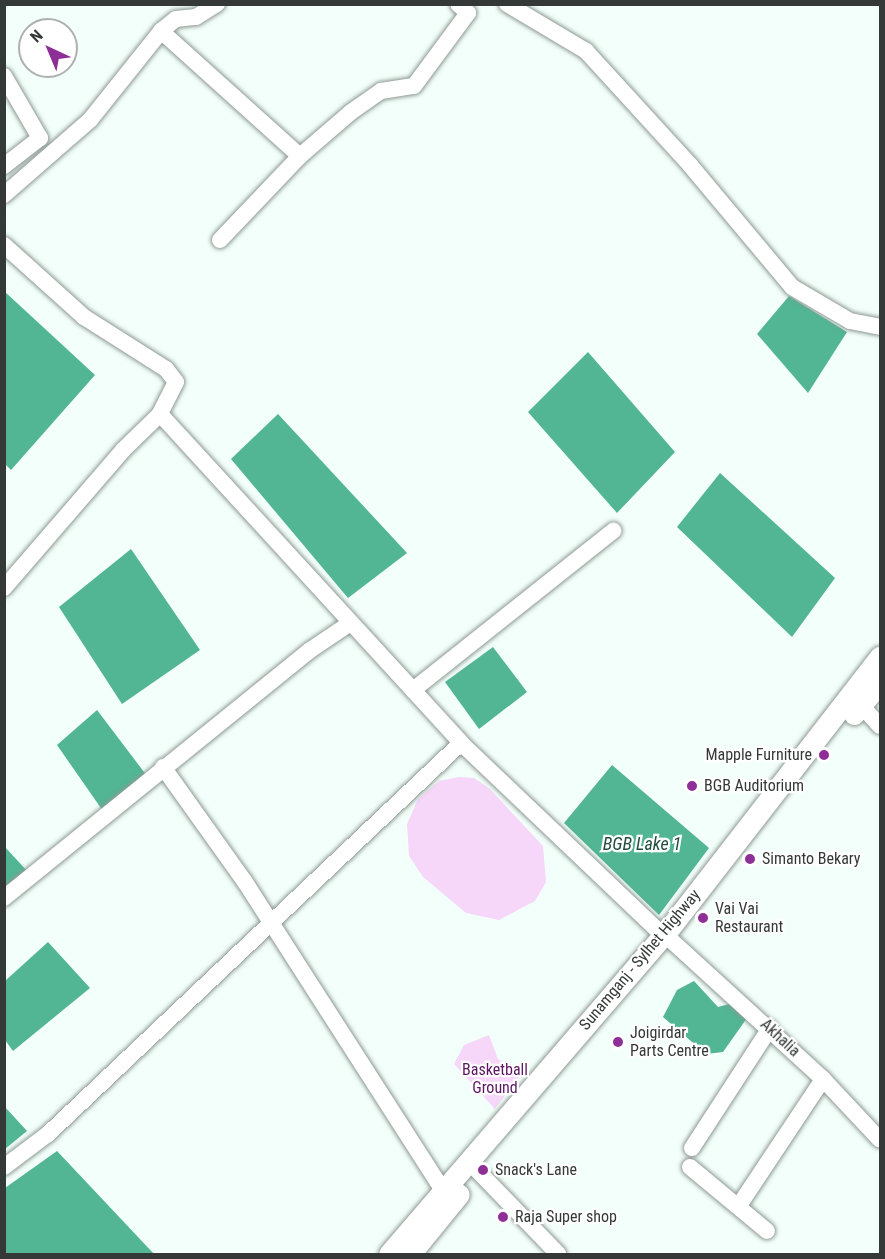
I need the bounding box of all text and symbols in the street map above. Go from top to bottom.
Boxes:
north arrow [18,18,78,78]
text: N [26,26,47,46]
place label: Mapple Furniture [705,745,812,765]
marker: Mapple Furniture [817,748,831,762]
place label: BGB Auditorium [704,776,804,796]
marker: BGB Auditorium [685,779,699,793]
water label: BGB Lake 1 [603,833,681,855]
place label: Simanto Bekary [762,849,860,869]
marker: Simanto Bekary [743,852,757,866]
street label: Sunamganj - Sylhet Highway [576,886,704,1034]
place label: Vai Vai Restaurant [715,899,783,937]
marker: Vai Vai Restaurant [696,911,710,925]
street label: Akhalia [756,1015,804,1061]
place label: Joigirdar Parts Centre [630,1023,709,1061]
marker: Joigirdar Parts Centre [611,1035,625,1049]
park label: Basketball Ground [462,1060,528,1098]
place label: Snack's Lane [495,1160,577,1180]
marker: Snack's Lane [476,1163,490,1177]
place label: Raja Super shop [515,1207,617,1227]
marker: Raja Super shop [496,1210,510,1224]

